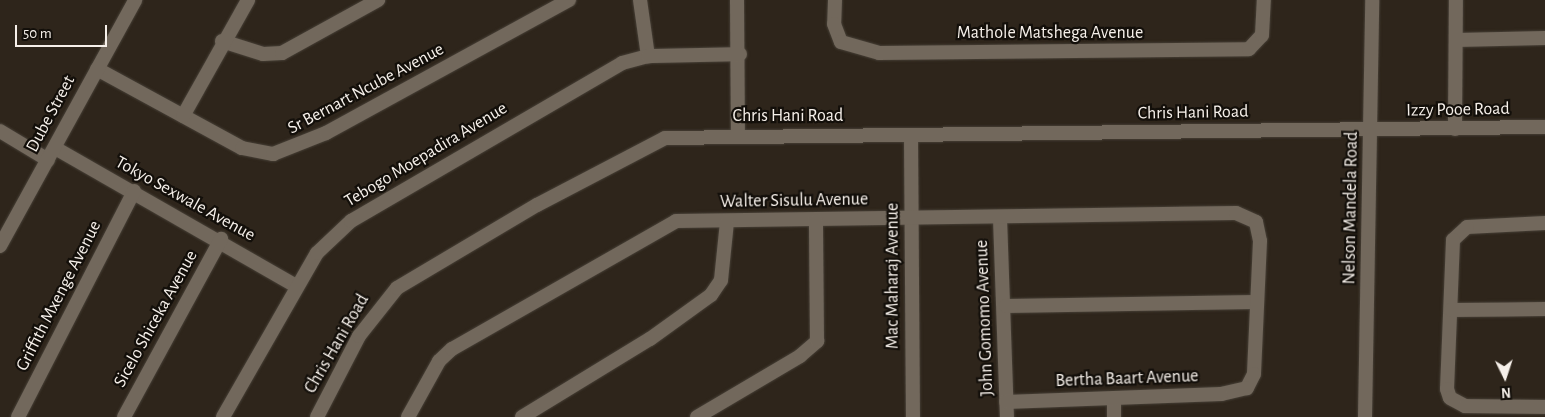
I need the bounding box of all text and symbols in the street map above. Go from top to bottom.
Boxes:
scale bar [18,15,110,47]
street label: Mathole Matshega Avenue [957,22,1143,44]
text: 50 m [23,26,52,41]
street label: Sr Bernart Ncube Avenue [284,39,448,139]
street label: Dube Street [22,72,80,156]
street label: Tebogo Moepadira Avenue [341,98,511,212]
street label: Izzy Pooe Road [1406,98,1510,122]
street label: Chris Hani Road [1137,101,1249,125]
street label: Chris Hani Road [733,105,843,127]
street label: Nelson Mandela Road [1339,131,1363,285]
street label: Tokyo Sexwale Avenue [111,152,259,246]
street label: Walter Sisulu Avenue [720,189,868,213]
street label: Mac Maharaj Avenue [882,203,904,349]
street label: Griffith Mxenge Avenue [12,217,106,375]
street label: John Gomomo Avenue [971,240,999,396]
street label: Sicelo Shiceka Avenue [109,247,203,391]
street label: Chris Hani Road [300,291,374,397]
north arrow [1480,352,1530,402]
street label: Bertha Baart Avenue [1055,366,1199,392]
text: N [1501,385,1511,399]

